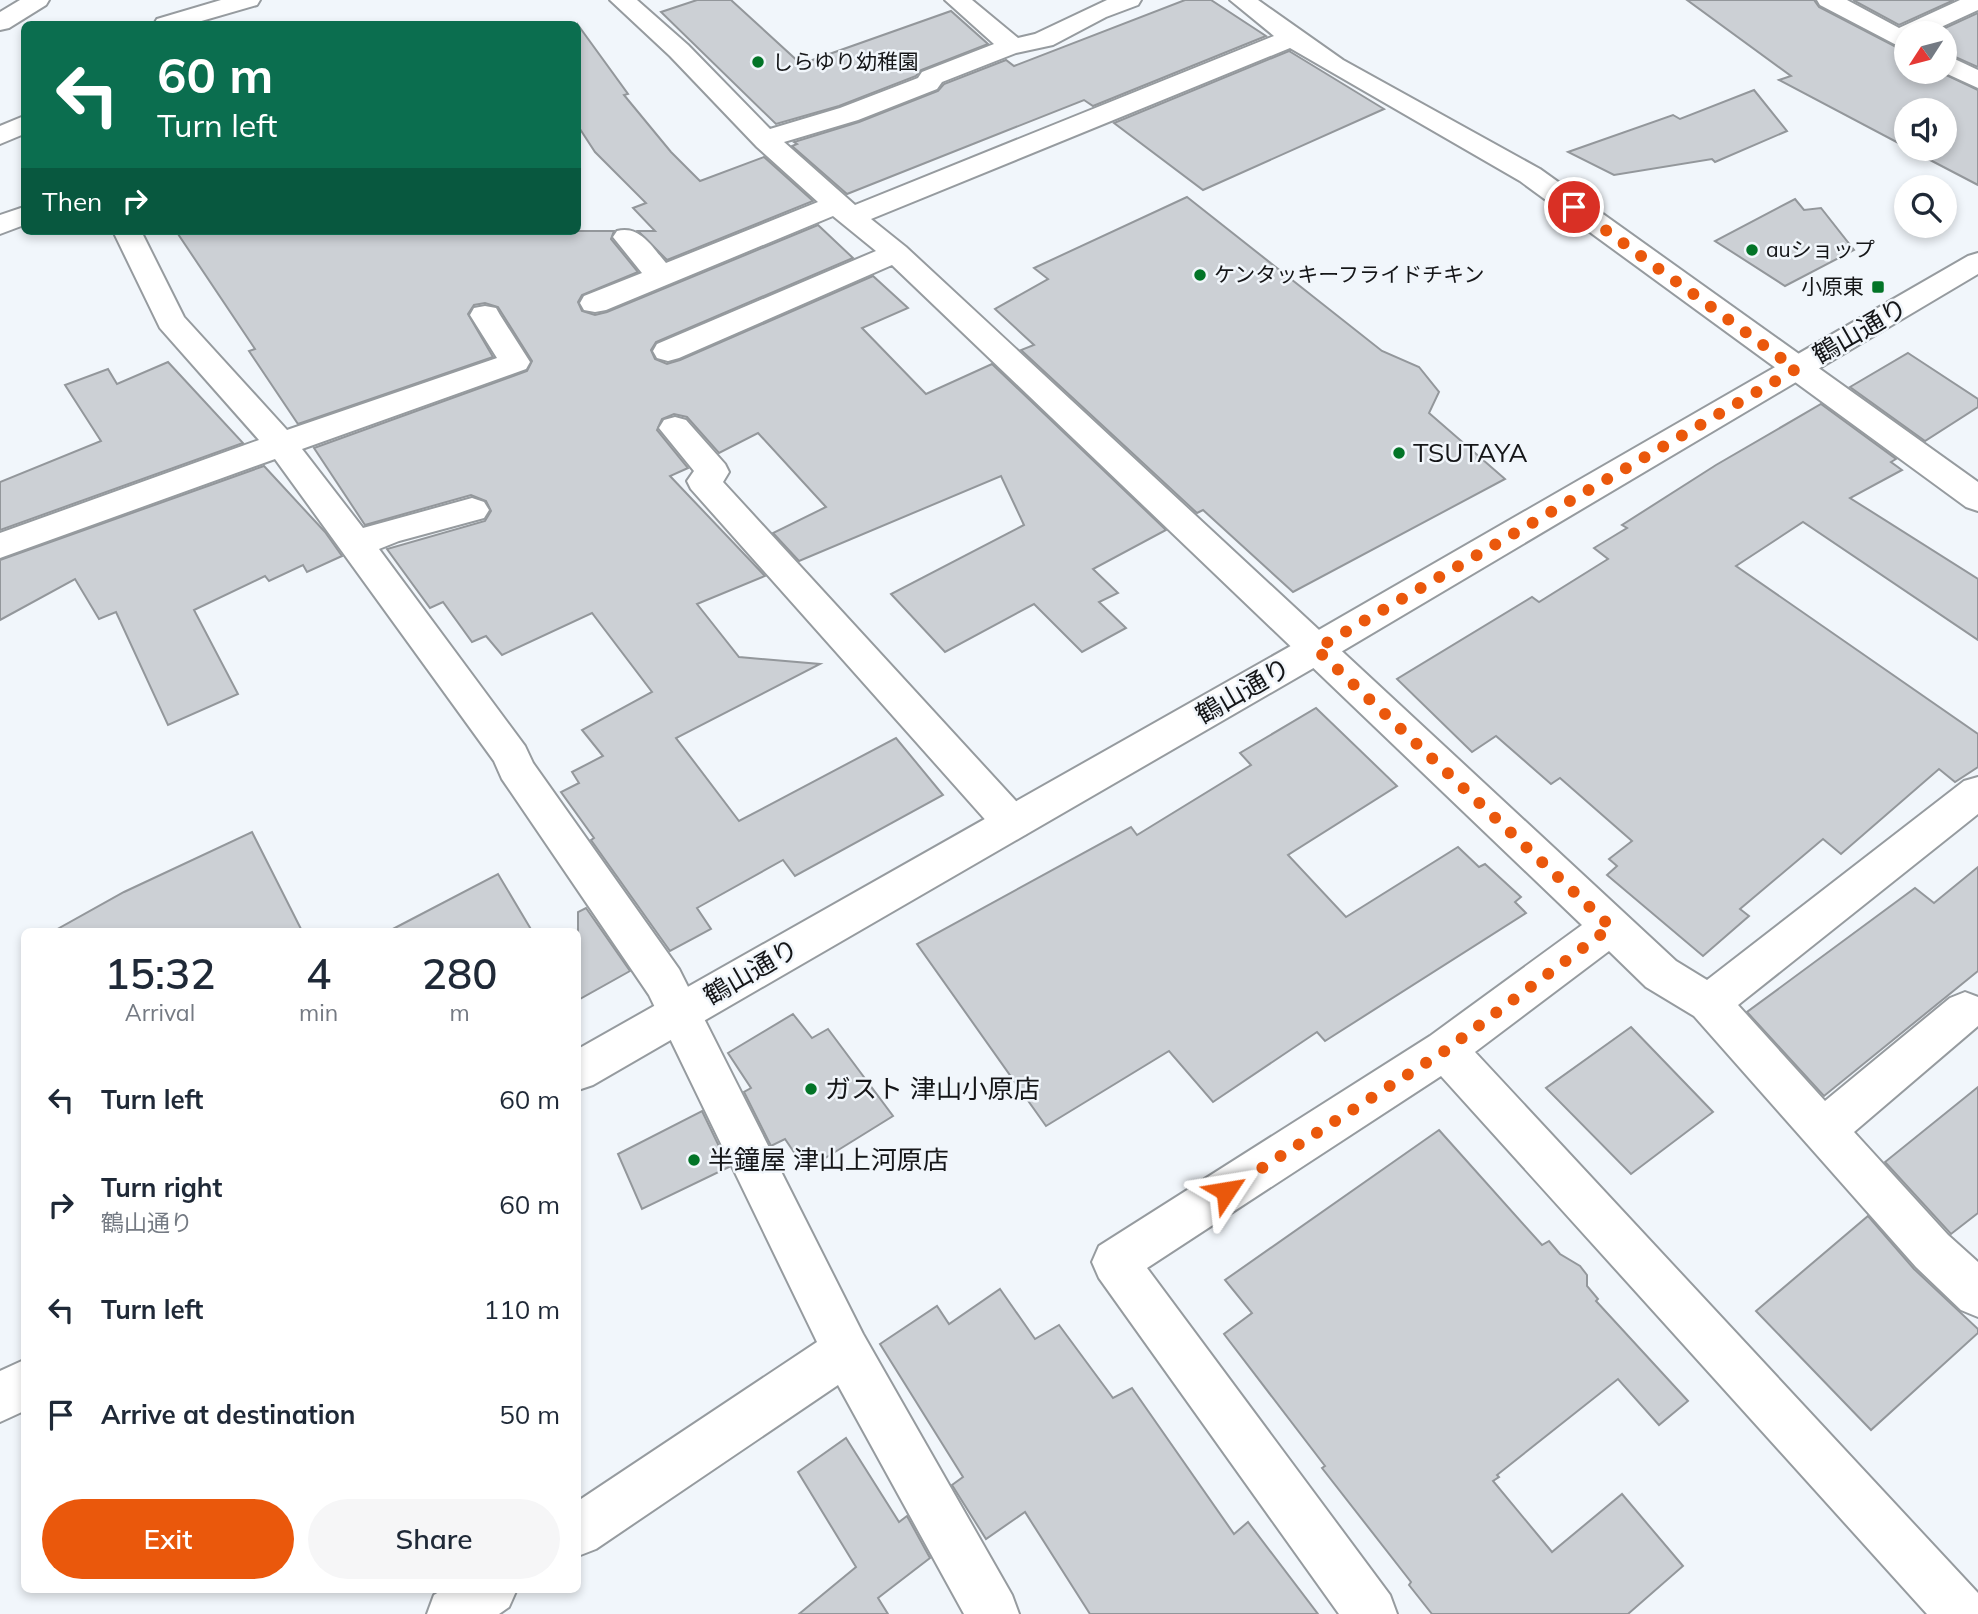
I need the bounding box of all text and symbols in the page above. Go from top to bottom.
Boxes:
north arrow [1894,21,1956,84]
map controls [1894,21,1957,238]
text: 60 m [157,44,273,105]
place label: しらゆり幼稚園 [772,48,919,74]
icon: left [42,49,133,140]
marker: しらゆり幼稚園 [750,54,766,70]
button: sound [1894,98,1957,161]
text: Turn left [157,105,277,145]
button: search [1894,175,1957,238]
pin [1544,177,1604,237]
icon: right [116,182,154,220]
text: Then [42,185,102,218]
icon: arrive [1555,188,1593,226]
place label: auショップ [1766,236,1875,262]
marker: auショップ [1744,242,1760,258]
place label: ケンタッキーフライドチキン [1214,261,1484,287]
marker: ケンタッキーフライドチキン [1192,267,1208,283]
place label: 小原東 [1801,273,1864,299]
marker: 小原東 [1870,279,1886,295]
street label: 鶴山通り [1806,290,1913,371]
place label: TSUTAYA [1413,436,1528,469]
marker: TSUTAYA [1391,445,1407,461]
street label: 鶴山通り [1189,650,1296,731]
street label: 鶴山通り [697,931,804,1012]
text: 15:32 [105,947,215,1000]
text: 4 [306,947,331,1000]
text: 280 [422,947,497,1000]
text: Arrival [125,998,195,1027]
text: min [299,998,338,1027]
text: m [449,998,470,1027]
place label: ガスト 津山小原店 [825,1072,1040,1105]
icon: left [42,1081,80,1119]
marker: ガスト 津山小原店 [803,1081,819,1097]
text: Turn left [101,1083,203,1116]
text: 60 m [499,1083,560,1116]
place label: 半鐘屋 津山上河原店 [708,1143,949,1176]
marker: 半鐘屋 津山上河原店 [686,1152,702,1168]
position arrow [1189,1154,1263,1228]
text: Turn right [101,1171,222,1204]
icon: right [42,1186,80,1224]
text: 60 m [499,1188,560,1221]
text: 鶴山通り [101,1208,193,1237]
icon: left [42,1291,80,1329]
text: Turn left [101,1293,203,1326]
text: 110 m [484,1293,560,1326]
icon: arrive [42,1396,80,1434]
text: Arrive at destination [101,1398,356,1431]
text: 50 m [499,1398,560,1431]
button: Exit [42,1499,294,1579]
button: Share [308,1499,560,1579]

